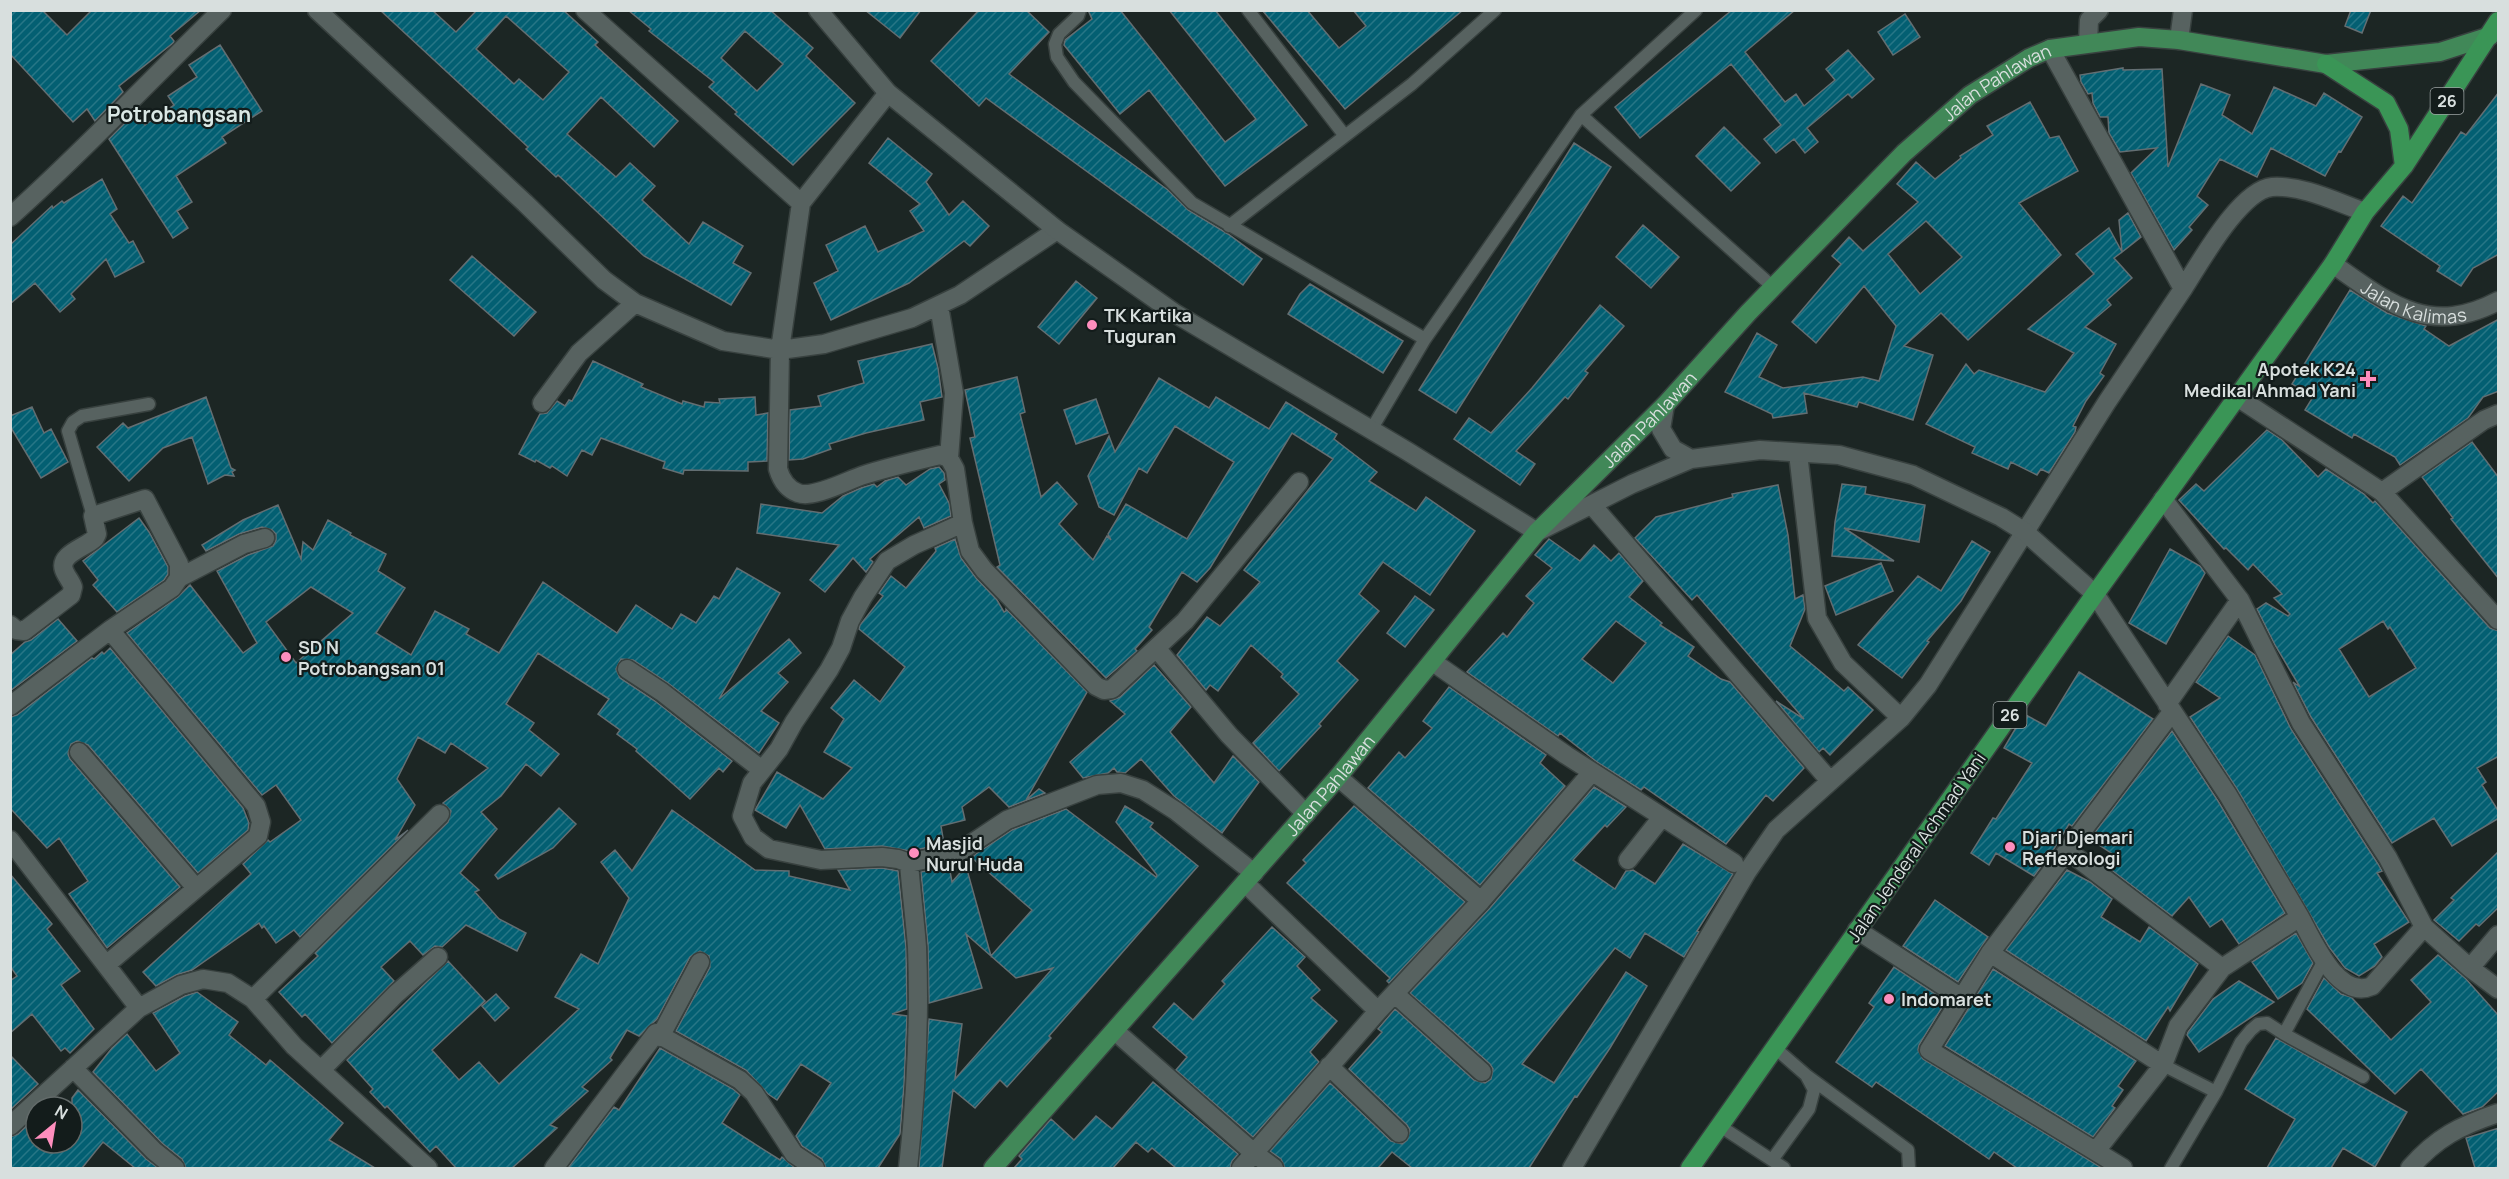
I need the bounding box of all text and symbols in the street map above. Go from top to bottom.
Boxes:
street label: Jalan Pahlawan [1937,38,2055,126]
road number: 26 [2430,88,2464,114]
district label: Potrobangsan [107,100,251,128]
street label: Jalan Kalimas [2356,275,2468,329]
place label: TK Kartika Tuguran [1104,303,1192,348]
marker: TK Kartika Tuguran [1085,318,1099,332]
place label: Apotek K24 Medikal Ahmad Yani [2184,357,2356,402]
street label: Jalan Pahlawan [1597,366,1702,473]
marker: Apotek K24 Medikal Ahmad Yani [2361,372,2375,386]
place label: SD N Potrobangsan 01 [298,635,445,680]
marker: SD N Potrobangsan 01 [279,650,293,664]
road number: 26 [1994,702,2026,728]
street label: Jalan Pahlawan [1280,729,1380,841]
street label: Jalan Jenderal Achmad Yani [1841,747,1991,947]
place label: Djari Djemari Reflexologi [2022,825,2133,870]
place label: Masjid Nurul Huda [926,831,1023,876]
marker: Djari Djemari Reflexologi [2003,840,2017,854]
marker: Masjid Nurul Huda [907,846,921,860]
place label: Indomaret [1901,987,1992,1011]
marker: Indomaret [1882,992,1896,1006]
north arrow [24,1095,84,1155]
text: N [51,1100,72,1124]

